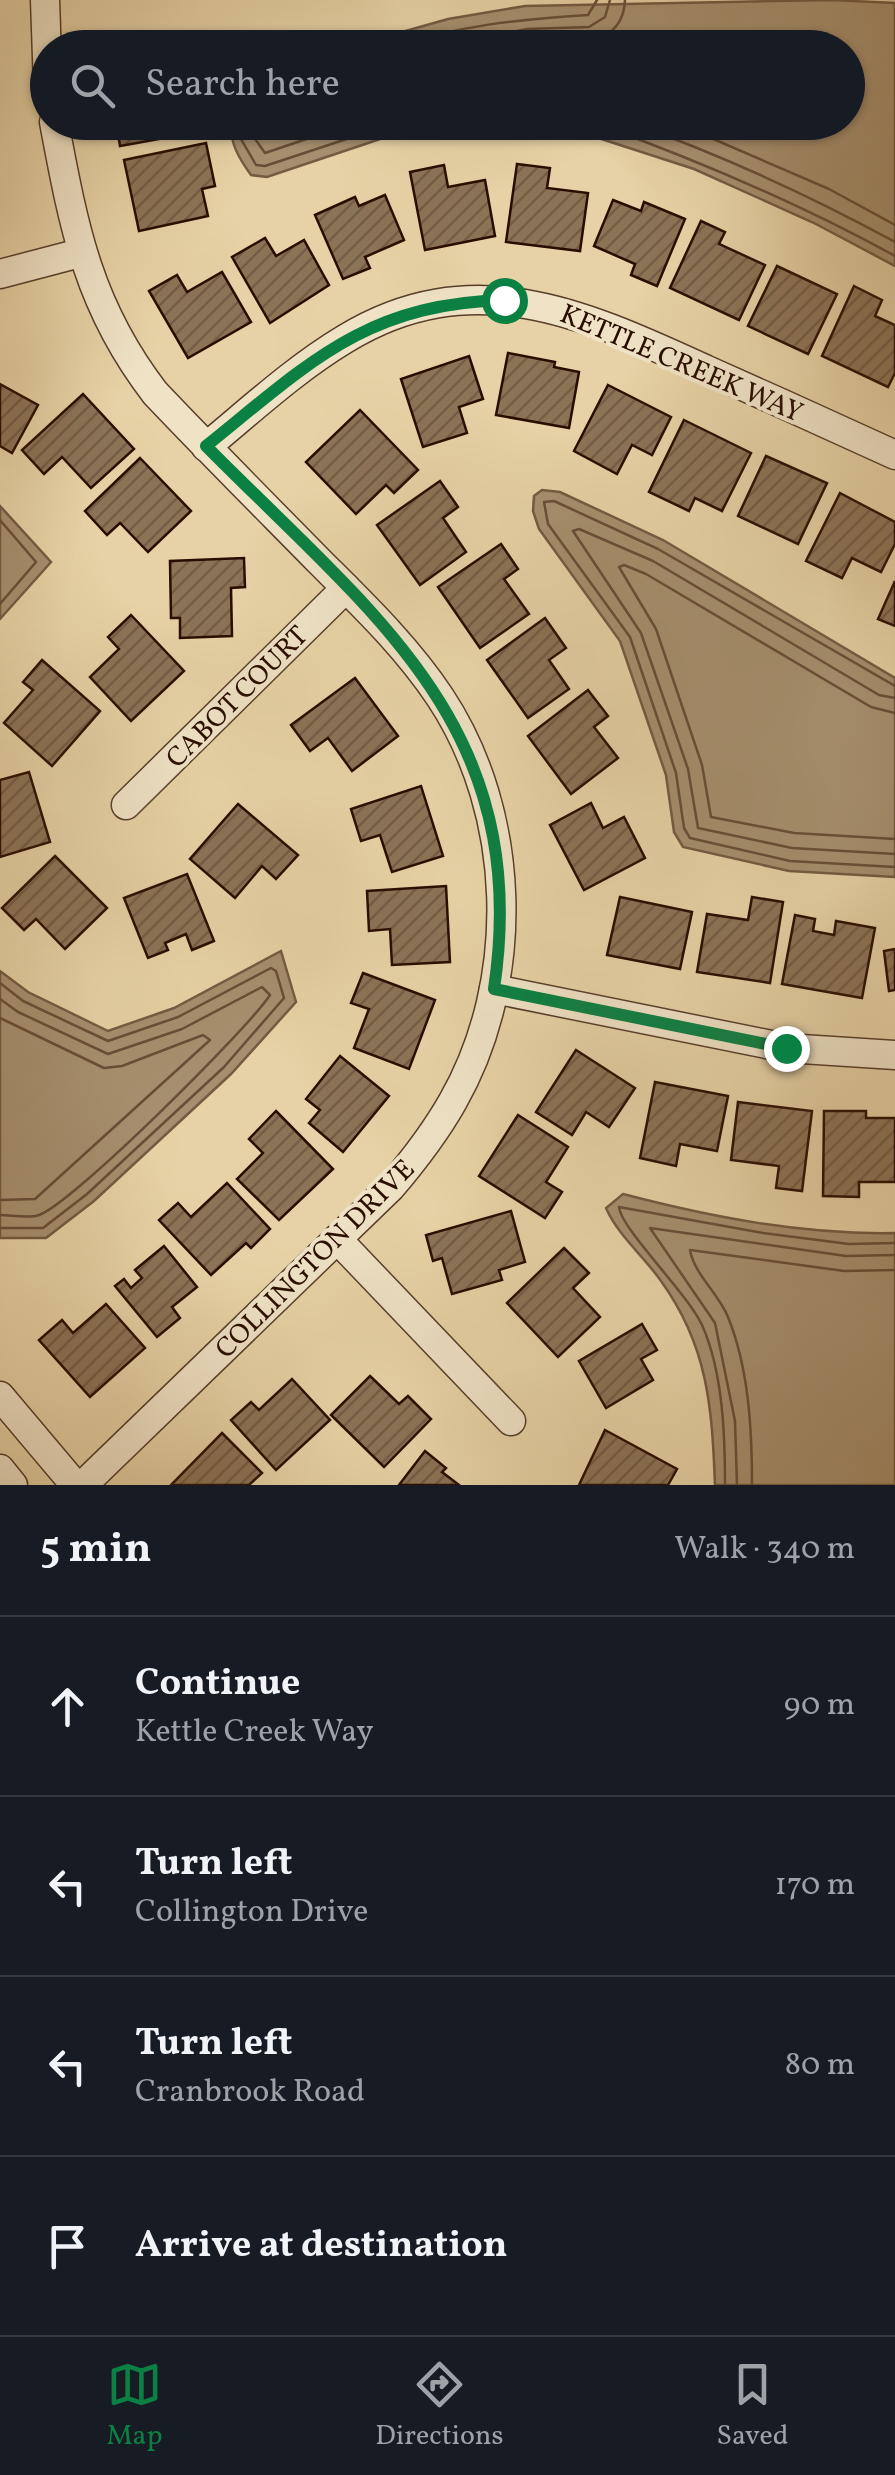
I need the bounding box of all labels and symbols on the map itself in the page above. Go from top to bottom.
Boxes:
route start [482,278,528,324]
street label: KETTLE CREEK WAY [553,295,809,433]
street label: CABOT COURT [158,618,318,778]
route end [764,1026,810,1072]
street label: COLLINGTON DRIVE [207,1151,424,1368]

